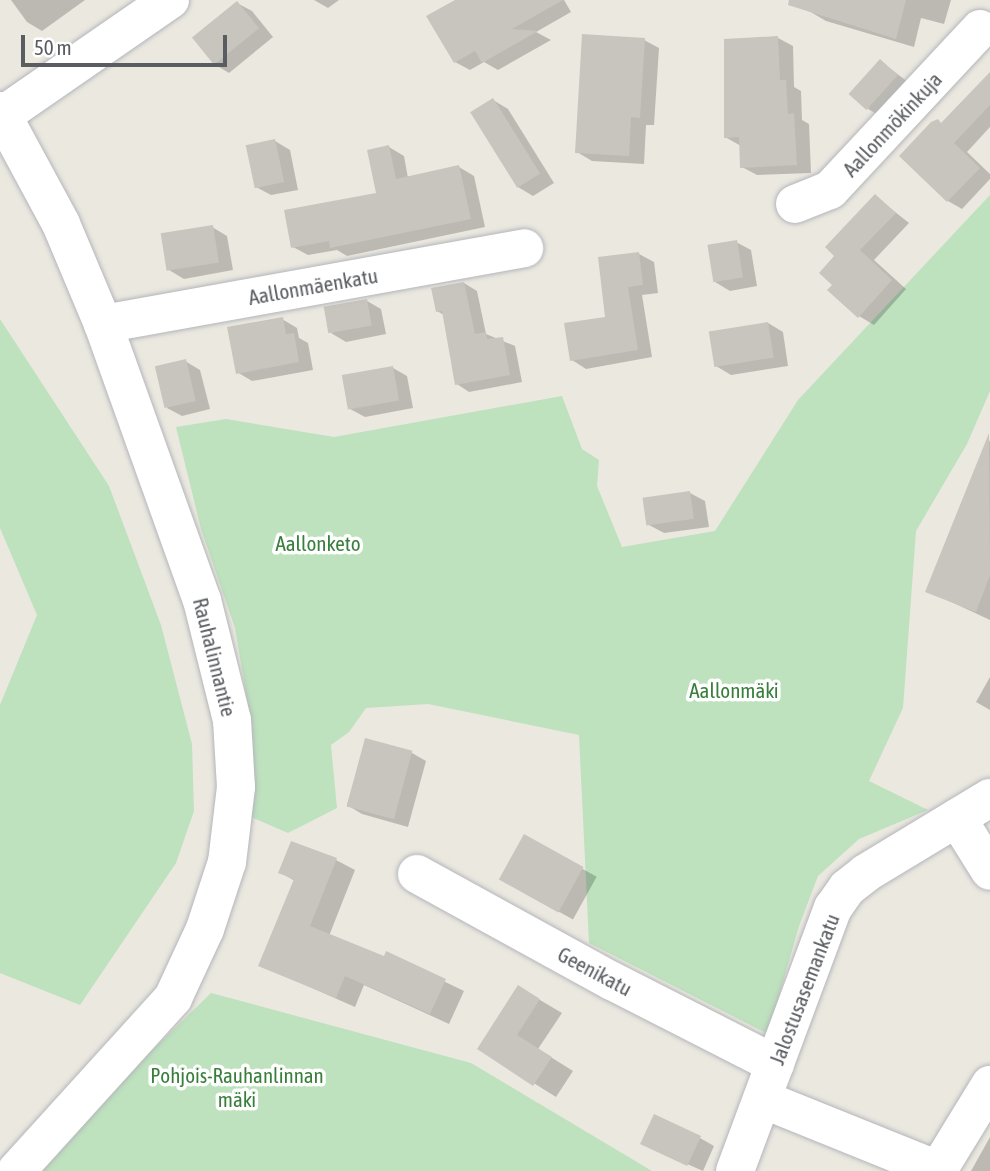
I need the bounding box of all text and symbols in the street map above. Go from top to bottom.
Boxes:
scale bar [24,21,231,65]
text: 50 m [34,35,72,59]
street label: Aallonmökinkuja [837,67,947,181]
street label: Aallonmäenkatu [246,262,380,310]
park label: Aallonketo [275,530,361,556]
street label: Rauhalinnantie [188,595,242,719]
park label: Aallonmäki [689,677,779,703]
street label: Jalostusasemankatu [764,910,844,1068]
street label: Geenikatu [554,941,636,1001]
park label: Pohjois-Rauhanlinnan mäki [150,1062,324,1112]

